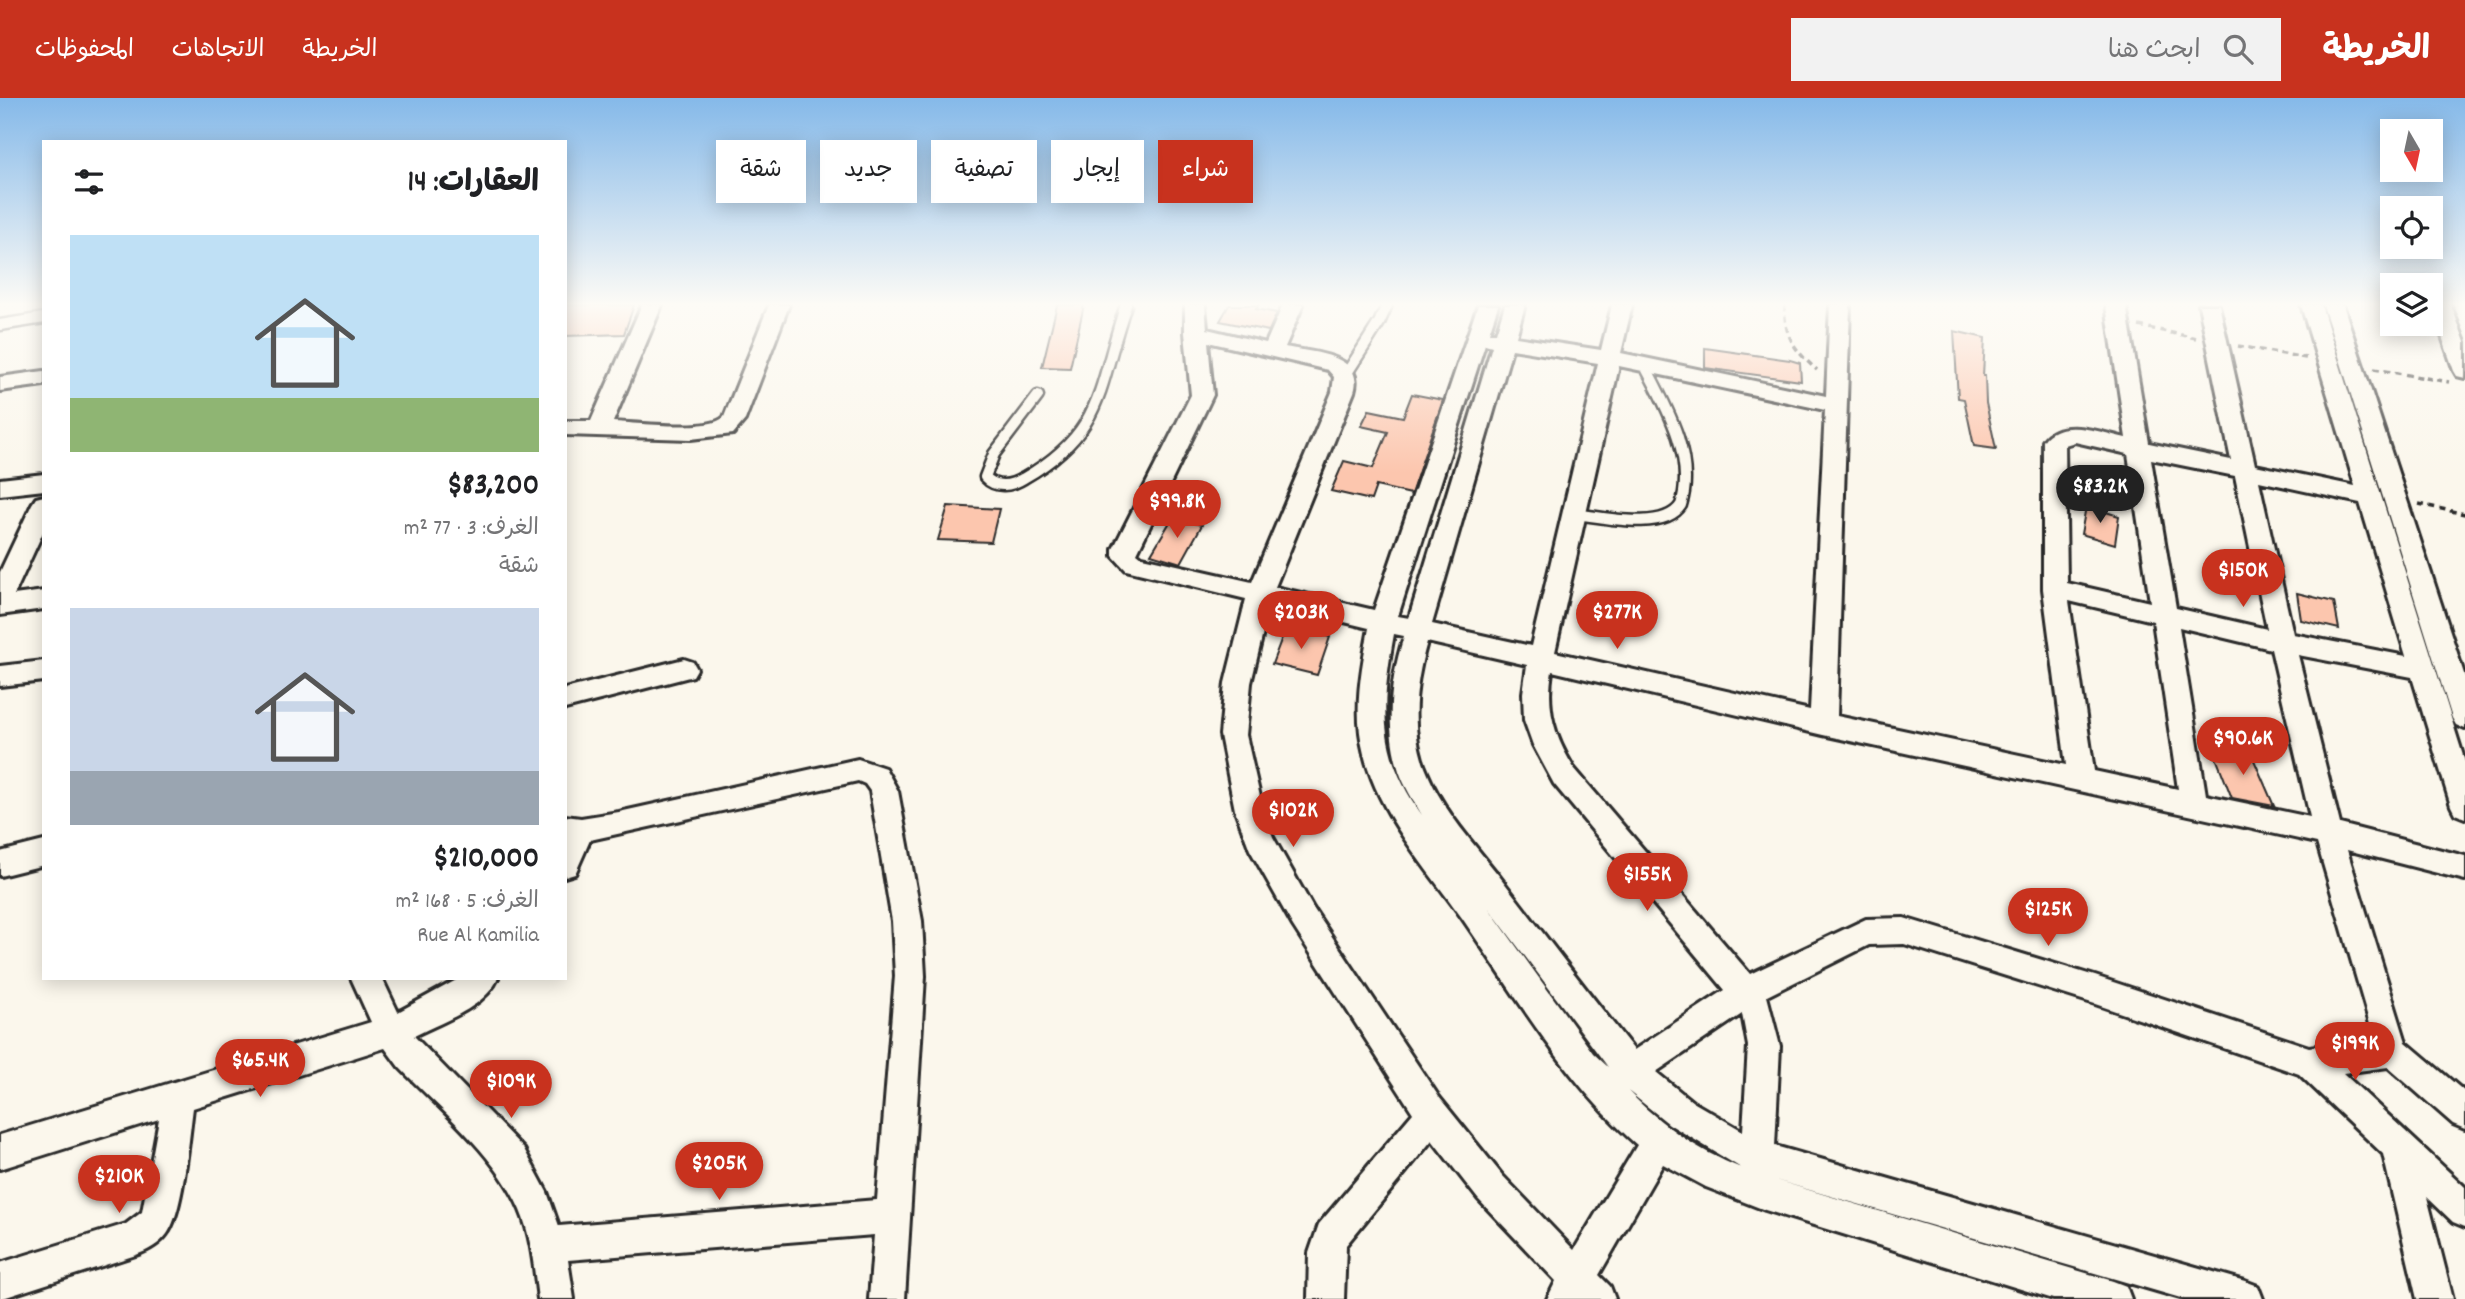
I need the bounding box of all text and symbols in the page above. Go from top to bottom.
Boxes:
search box [1791,18,2281,81]
text: الخريطة [2323,28,2430,75]
icon: search [2219,30,2257,68]
text: ابحث هنا [2108,33,2201,70]
text: المحفوظات [35,34,134,68]
text: الاتجاهات [172,34,265,68]
text: الخريطة [303,34,377,68]
north arrow [2380,119,2443,182]
map controls [2380,119,2443,336]
chip: شقة [716,140,806,203]
chip: جديد [820,140,917,203]
chip: تصفية [931,140,1037,203]
chip: إيجار [1051,140,1144,203]
chip: شراء [1158,140,1253,203]
icon: filters [70,163,108,201]
text: العقارات: 14 [408,163,539,206]
button: locate [2380,196,2443,259]
button: layers [2380,273,2443,336]
icon: home [242,280,368,406]
text: $83,200 [447,466,539,509]
pin: $83.2K [2043,466,2157,525]
text: $83.2K [2072,471,2128,504]
pin: $99.8K [1120,480,1234,540]
text: $99.8K [1149,486,1205,519]
text: الغرف: 3 · 77 m² [404,513,539,546]
pin: $150K [2194,550,2292,609]
text: شقة [499,551,539,584]
text: $150K [2218,555,2268,588]
pin: $203K [1252,592,1350,651]
pin: $277K [1568,592,1666,651]
text: $203K [1273,597,1329,630]
text: $277K [1592,597,1642,630]
icon: home [242,654,368,780]
pin: $90.6K [2186,718,2300,777]
text: $90.6K [2213,723,2273,756]
pin: $102K [1244,790,1342,849]
text: $102K [1268,795,1318,828]
text: $210,000 [433,839,539,882]
pin: $155K [1598,854,1696,913]
text: $155K [1623,859,1671,892]
text: الغرف: 5 · 168 m² [395,886,539,919]
pin: $125K [1999,888,2097,948]
text: $125K [2024,894,2072,927]
text: Rue Al Kamilia [417,920,539,953]
pin: $199K [2306,1023,2404,1082]
text: $199K [2331,1028,2379,1061]
pin: $65.4K [203,1040,317,1099]
text: $65.4K [231,1045,289,1078]
pin: $109K [462,1060,560,1120]
text: $109K [486,1066,536,1099]
pin: $205K [670,1142,768,1202]
text: $205K [691,1148,747,1181]
pin: $210K [70,1156,168,1215]
text: $210K [94,1161,144,1194]

